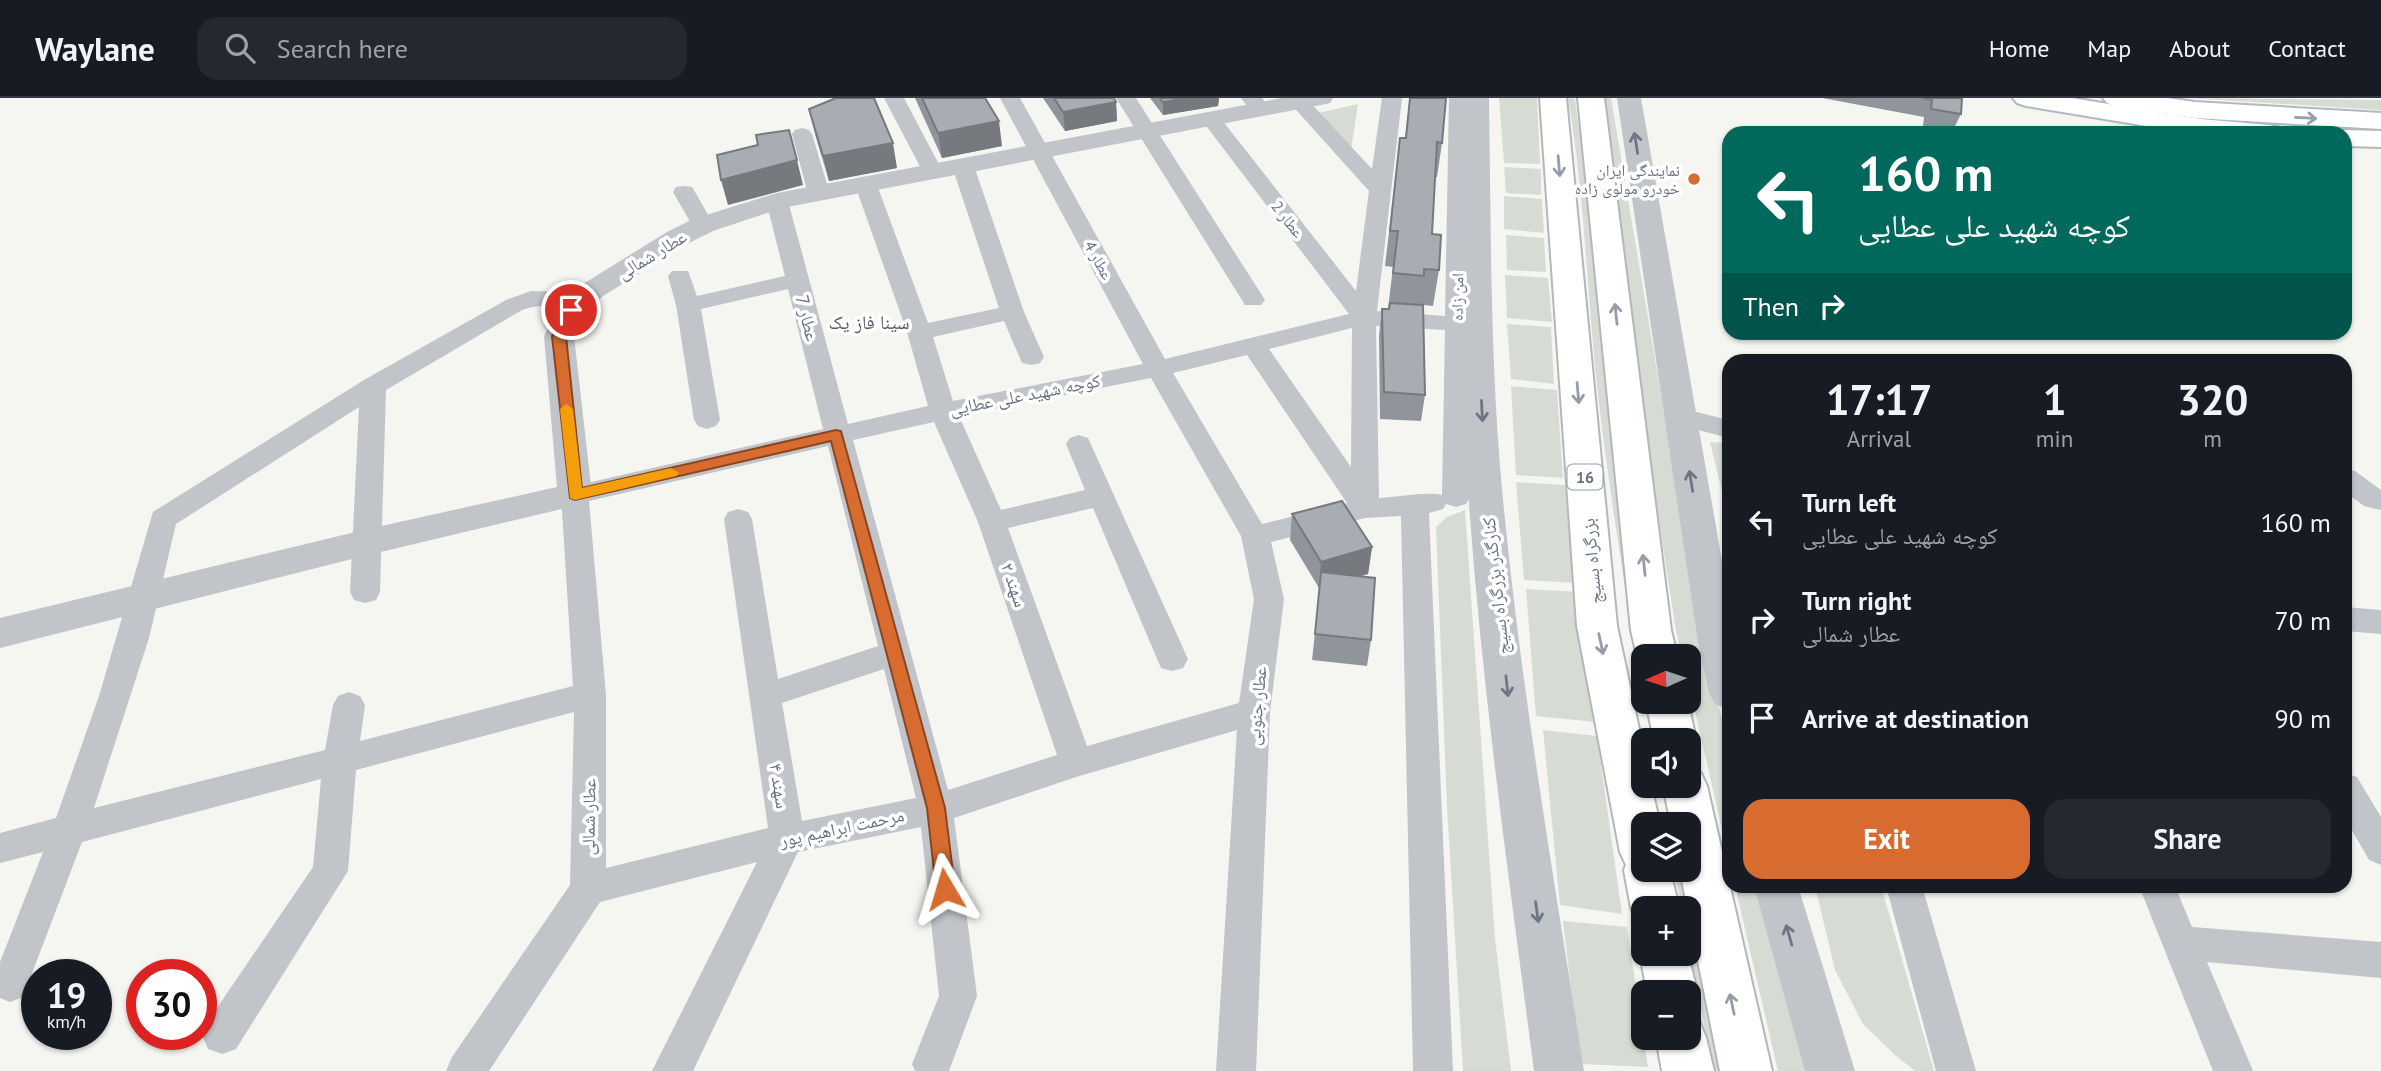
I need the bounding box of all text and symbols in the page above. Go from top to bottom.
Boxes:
search box [197,17,687,80]
text: Waylane [35,27,155,70]
icon: search [221,29,259,67]
text: Search here [277,32,408,65]
text: Home [1989,33,2049,64]
text: Map [2087,33,2131,64]
text: About [2169,33,2230,64]
text: Contact [2268,33,2346,64]
one-way arrow [2294,111,2317,124]
one-way arrow [1629,132,1642,155]
text: 160 m [1858,141,1993,205]
one-way arrow [1553,154,1566,177]
icon: left [1743,154,1834,245]
place label: نمایندگی ایران خودرو مولوی زاده [1575,160,1680,199]
marker: نمایندگی ایران خودرو مولوی زاده [1686,171,1702,187]
street label: عطار 2 [1267,197,1309,241]
text: کوچه شهید علی عطایی [1858,204,2130,246]
street label: عطار شمالی [613,225,691,284]
street label: عطار 4 [1080,237,1118,283]
street label: امن زاده [1447,273,1468,321]
pin [541,280,601,340]
icon: right [1813,287,1851,325]
text: Then [1743,290,1799,323]
icon: arrive [552,291,590,329]
street label: عطار 7 [791,293,824,343]
one-way arrow [1609,303,1622,326]
district label: سینا فاز یک [828,310,910,334]
street label: کوچه شهید علی عطایی [948,369,1103,420]
text: 17:17 [1826,372,1932,427]
text: 1 [2043,372,2066,427]
text: 320 [2177,372,2248,427]
one-way arrow [1572,381,1585,404]
one-way arrow [1475,399,1488,422]
text: Arrival [1847,424,1911,453]
text: min [2036,424,2073,453]
text: m [2203,424,2222,453]
road number: 16 [1568,464,1602,490]
one-way arrow [1684,471,1697,493]
text: Turn left [1802,486,1896,519]
icon: left [1743,503,1781,541]
text: 160 m [2260,506,2331,539]
street label: کنارگذر بزرگراه بسیج [1477,516,1515,656]
street label: بزرگراه بسیج [1576,517,1608,605]
text: کوچه شهید علی عطایی [1802,521,1997,550]
one-way arrow [1637,554,1650,576]
street label: سهند ۲ [996,560,1033,610]
text: Turn right [1802,584,1911,617]
icon: right [1743,601,1781,639]
text: 70 m [2275,604,2331,637]
text: عطار شمالی [1802,619,1900,648]
one-way arrow [1594,632,1608,655]
north arrow [1631,644,1701,714]
map controls [1631,644,1701,1050]
street label: عطار جنوبی [1242,666,1271,746]
one-way arrow [1501,674,1514,697]
icon: arrive [1743,699,1781,737]
text: Arrive at destination [1802,702,2029,735]
text: 90 m [2275,702,2331,735]
button: sound [1631,728,1701,798]
street label: سهند ۴ [765,762,794,810]
street label: عطار شمالی [576,778,601,856]
button: Exit [1743,799,2030,879]
button: Share [2044,799,2331,879]
street label: مرحمت ابراهیم پور [777,803,906,853]
button: layers [1631,812,1701,882]
position arrow [908,852,982,926]
button: + [1631,896,1701,966]
one-way arrow [1531,900,1544,923]
one-way arrow [1782,924,1795,947]
speed limit sign: 30 [126,959,217,1050]
text: 19 [47,972,86,1018]
button: − [1631,980,1701,1050]
one-way arrow [1724,993,1738,1016]
text: km/h [47,1010,86,1033]

